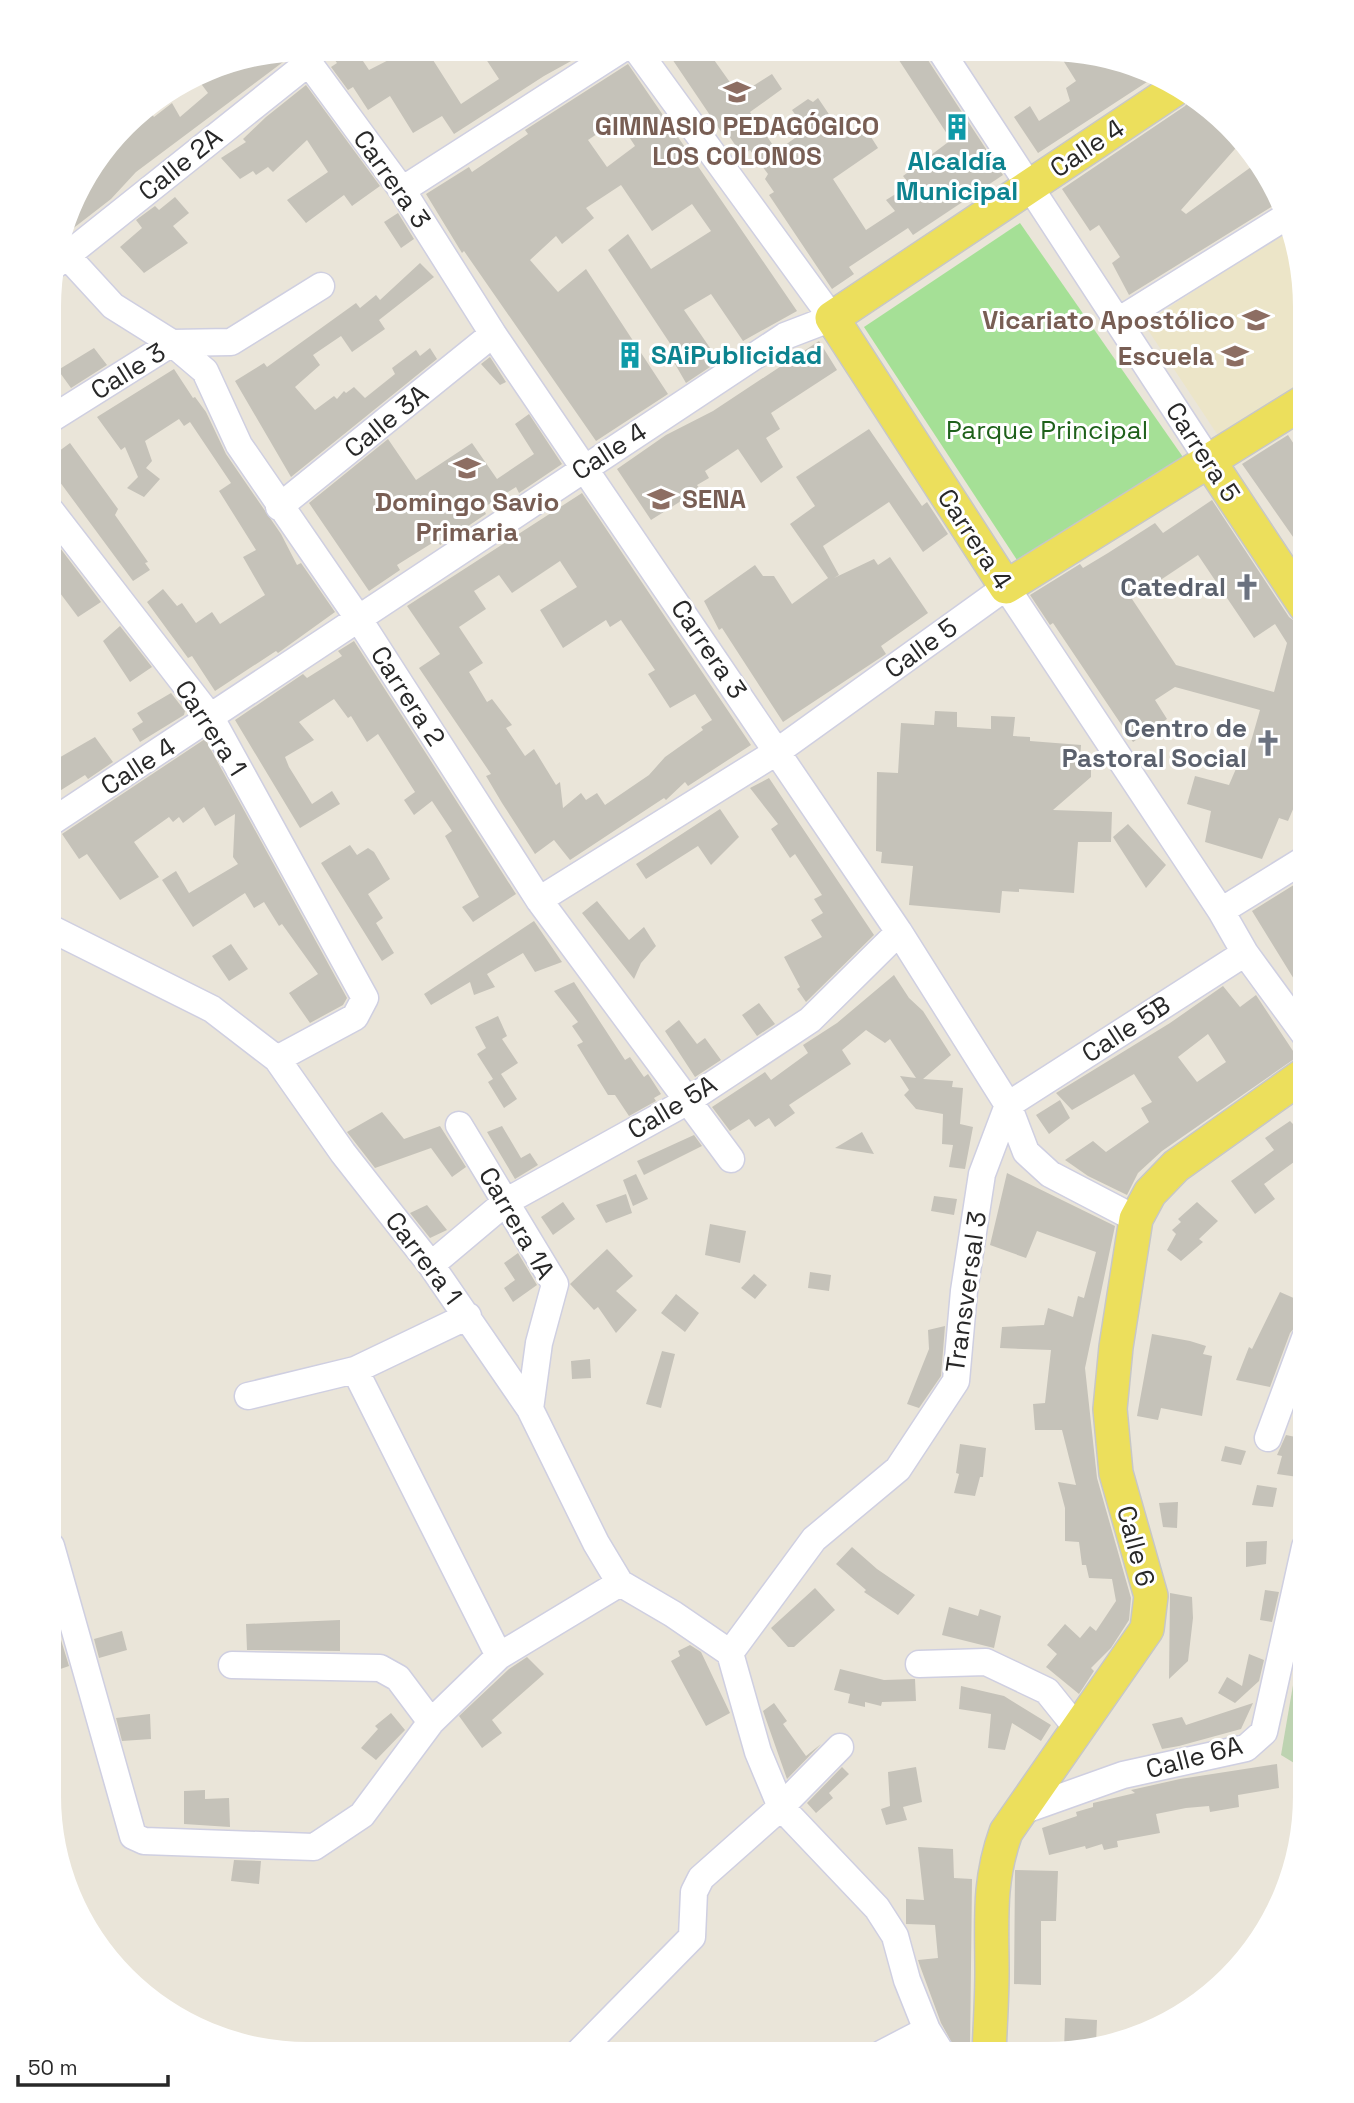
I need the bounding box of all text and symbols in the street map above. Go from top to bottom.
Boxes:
school or university icon: GIMNASIO PEDAGÓGICO LOS COLONOS [722,77,752,107]
place label: GIMNASIO PEDAGÓGICO LOS COLONOS [595,109,879,173]
street label: Calle 4 [1043,111,1131,185]
building icon: Alcaldía Municipal [942,112,972,142]
street label: Calle 2A [131,120,229,208]
street label: Carrera 3 [346,123,438,235]
place label: Alcaldía Municipal [896,144,1018,208]
place label: Vicariato Apostólico [982,303,1235,337]
school or university icon: Vicariato Apostólico [1241,305,1271,335]
street label: Calle 3 [84,335,172,407]
place label: SAiPublicidad [651,338,822,372]
place label: Escuela [1118,339,1214,373]
building icon: SAiPublicidad [615,340,645,370]
school or university icon: Escuela [1220,341,1250,371]
street label: Calle 3A [337,377,435,465]
street label: Carrera 5 [1158,395,1248,509]
park label: Parque Principal [946,413,1148,447]
street label: Calle 4 [565,414,653,488]
school or university icon: Domingo Savio Primaria [452,453,482,483]
place label: SENA [682,482,747,516]
street label: Carrera 4 [930,482,1020,596]
school or university icon: SENA [646,484,676,514]
place label: Domingo Savio Primaria [375,485,559,549]
place label: Catedral [1120,570,1226,604]
church icon: Catedral [1232,572,1262,602]
street label: Carrera 3 [663,593,755,705]
street label: Calle 5 [878,610,964,686]
street label: Carrera 2 [363,639,453,753]
street label: Carrera 1 [167,673,255,783]
place label: Centro de Pastoral Social [1062,711,1247,775]
church icon: Centro de Pastoral Social [1253,728,1283,758]
street label: Calle 4 [94,729,182,803]
street label: Calle 5B [1075,988,1177,1070]
street label: Calle 5A [621,1067,723,1147]
street label: Carrera 1A [471,1161,563,1285]
street label: Carrera 1 [378,1205,470,1311]
street label: Transversal 3 [938,1209,994,1375]
street label: Calle 6 [1109,1502,1163,1590]
street label: Calle 6A [1142,1728,1246,1786]
scale bar [18,2044,168,2088]
text: 50 m [28,2054,78,2081]

